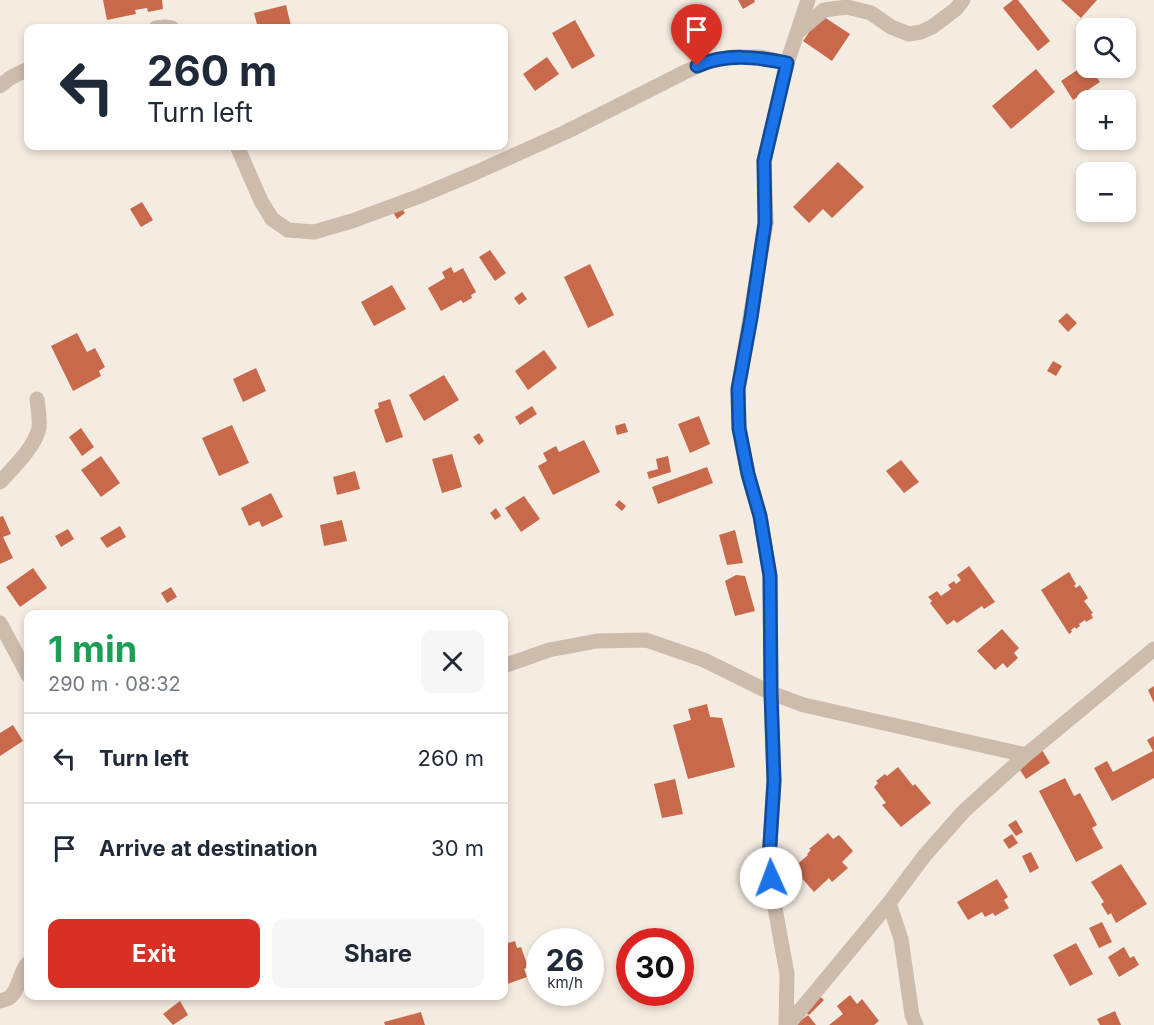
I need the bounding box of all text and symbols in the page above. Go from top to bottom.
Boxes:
pin [671,4,722,66]
icon: arrive [680,13,713,46]
map controls [1076,18,1136,222]
button: search [1076,18,1136,78]
text: 260 m [147,45,277,96]
icon: left [48,48,126,126]
button: + [1076,90,1136,150]
text: Turn left [147,96,253,129]
button: − [1076,162,1136,222]
text: 1 min [48,627,137,671]
button: close [421,630,484,693]
text: 290 m · 08:32 [48,672,181,696]
icon: left [48,742,81,775]
text: Turn left [99,745,189,771]
text: 260 m [418,745,484,771]
icon: arrive [48,832,81,865]
text: Arrive at destination [99,835,318,861]
text: 30 m [431,835,484,861]
position arrow [739,846,803,910]
button: Exit [48,919,260,988]
button: Share [272,919,484,988]
speed limit sign: 30 [616,928,694,1006]
text: 26 [546,942,584,978]
text: km/h [547,973,583,992]

